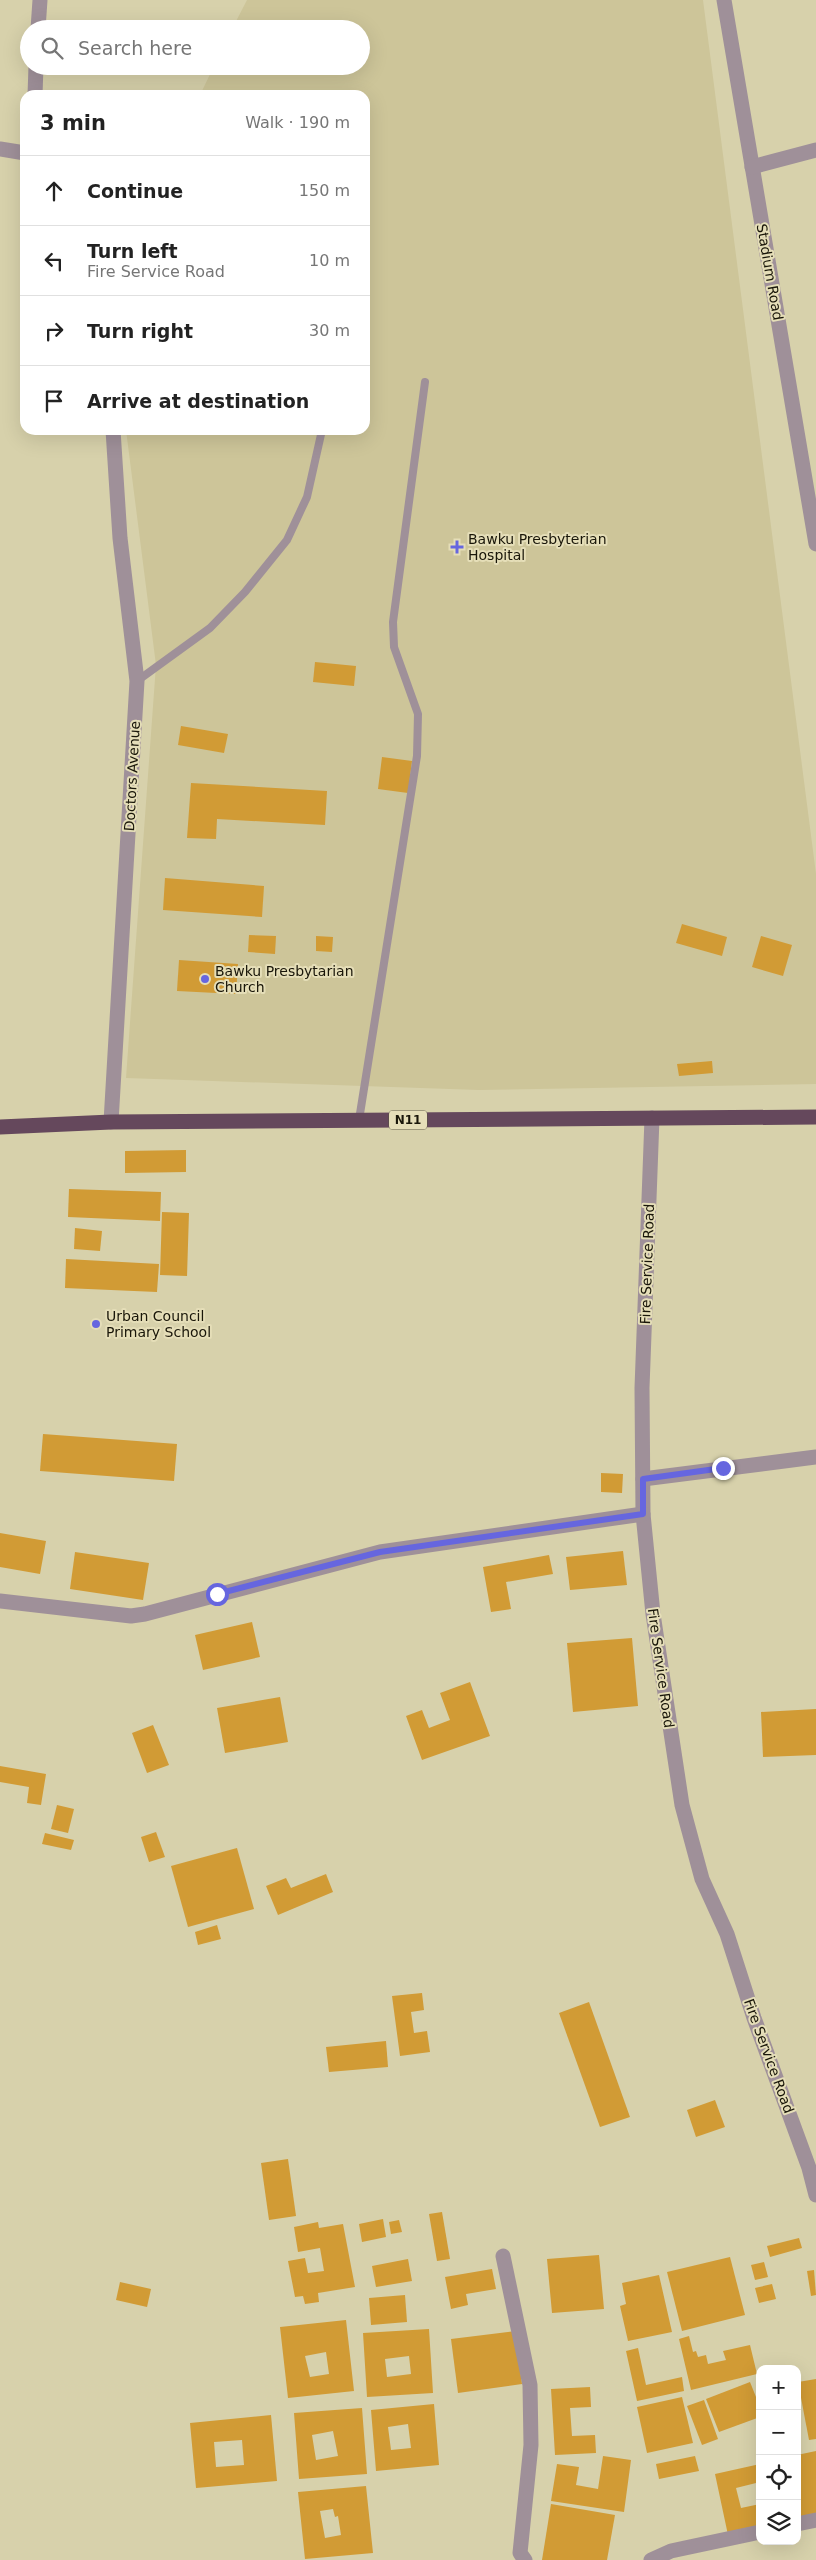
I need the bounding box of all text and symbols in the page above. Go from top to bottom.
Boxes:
search box [20,20,370,75]
icon: search [38,34,66,62]
text: Search here [78,37,192,59]
text: 3 min [40,111,106,135]
text: Walk · 190 m [245,113,350,132]
icon: ahead [40,177,68,205]
text: Continue [87,180,183,202]
text: 150 m [299,181,350,200]
street label: Stadium Road [754,222,786,322]
text: Turn left [87,240,178,262]
icon: left [40,247,68,275]
text: 10 m [309,251,350,270]
text: Fire Service Road [87,262,225,281]
icon: right [40,317,68,345]
text: Turn right [87,320,193,342]
text: 30 m [309,321,350,340]
icon: arrive [40,387,68,415]
text: Arrive at destination [87,390,309,412]
place label: Bawku Presbyterian Hospital [468,531,607,563]
marker: Bawku Presbyterian Hospital [450,540,464,554]
street label: Doctors Avenue [121,720,143,832]
place label: Bawku Presbytarian Church [215,963,354,995]
marker: Bawku Presbytarian Church [199,973,211,985]
road number: N11 [389,1110,427,1130]
street label: Fire Service Road [637,1203,657,1325]
place label: Urban Council Primary School [106,1308,211,1340]
marker: Urban Council Primary School [90,1318,102,1330]
route end [712,1457,735,1480]
route start [206,1583,229,1606]
street label: Fire Service Road [645,1607,677,1729]
street label: Fire Service Road [741,1997,797,2115]
map controls [756,2365,801,2545]
button: + [756,2365,801,2410]
button: − [756,2410,801,2455]
button: locate [756,2455,801,2500]
button: layers [756,2500,801,2545]

